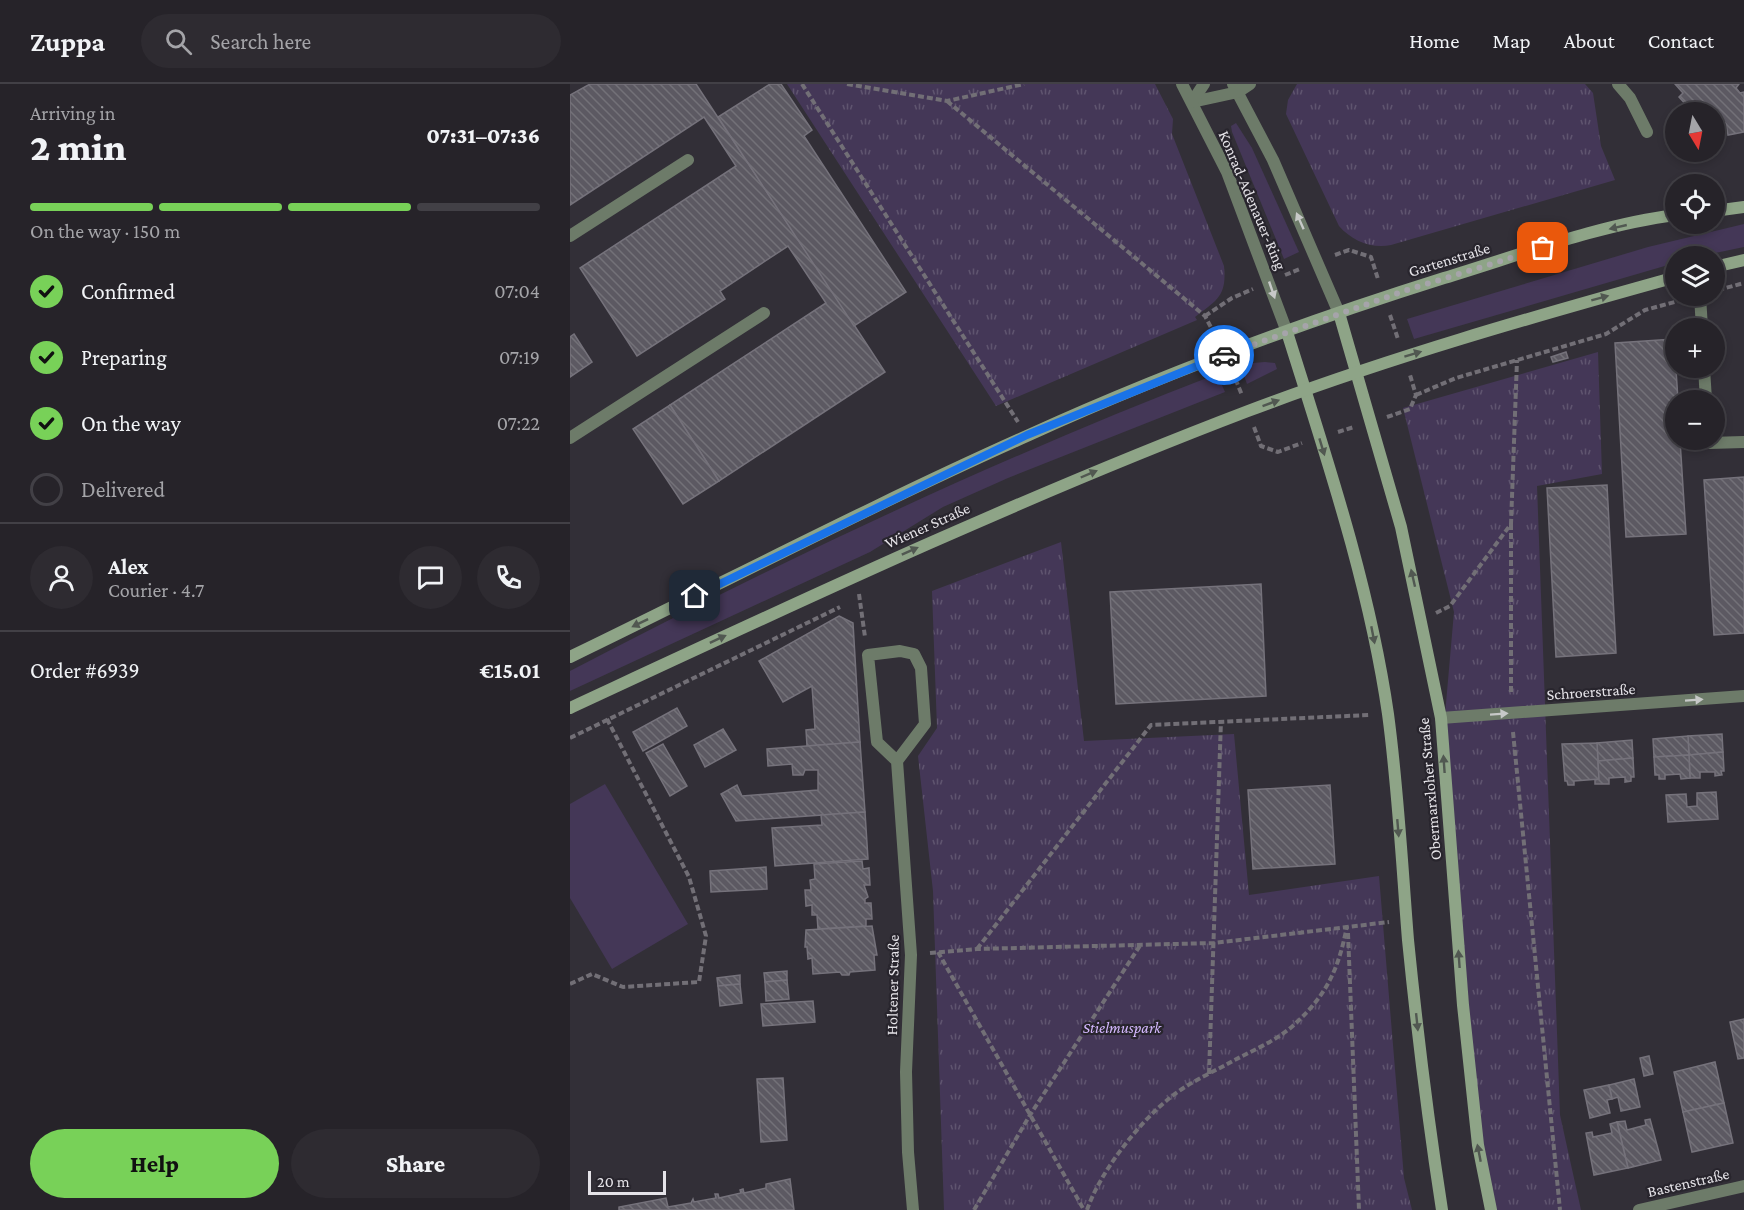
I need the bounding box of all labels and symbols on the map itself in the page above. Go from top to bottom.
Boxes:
north arrow [1665,102,1725,162]
street label: Konrad-Adenauer-Ring [1215,128,1290,273]
one-way arrow [1295,212,1304,230]
pin [1517,222,1568,273]
one-way arrow [1609,222,1627,232]
street label: Gartenstraße [1406,239,1492,280]
one-way arrow [1268,281,1278,299]
one-way arrow [1591,293,1609,302]
courier [1194,325,1254,385]
one-way arrow [1405,349,1423,358]
one-way arrow [1262,398,1280,408]
one-way arrow [1318,438,1327,456]
one-way arrow [1080,469,1098,478]
street label: Wiener Straße [882,499,972,552]
one-way arrow [901,546,919,556]
one-way arrow [1408,568,1417,587]
pin [669,570,720,621]
one-way arrow [632,618,649,627]
one-way arrow [1369,625,1378,644]
one-way arrow [710,634,728,644]
street label: Schroerstraße [1546,680,1636,703]
one-way arrow [1684,695,1703,705]
one-way arrow [1490,709,1509,719]
street label: Obermarxloher Straße [1415,717,1444,861]
one-way arrow [1440,755,1449,774]
one-way arrow [1393,818,1403,837]
street label: Holtener Straße [883,935,902,1035]
one-way arrow [1454,949,1464,968]
one-way arrow [1412,1012,1422,1031]
park label: Stielmuspark [1083,1019,1162,1037]
one-way arrow [1474,1143,1483,1162]
street label: Bastenstraße [1645,1165,1731,1200]
scale bar [588,1168,666,1196]

